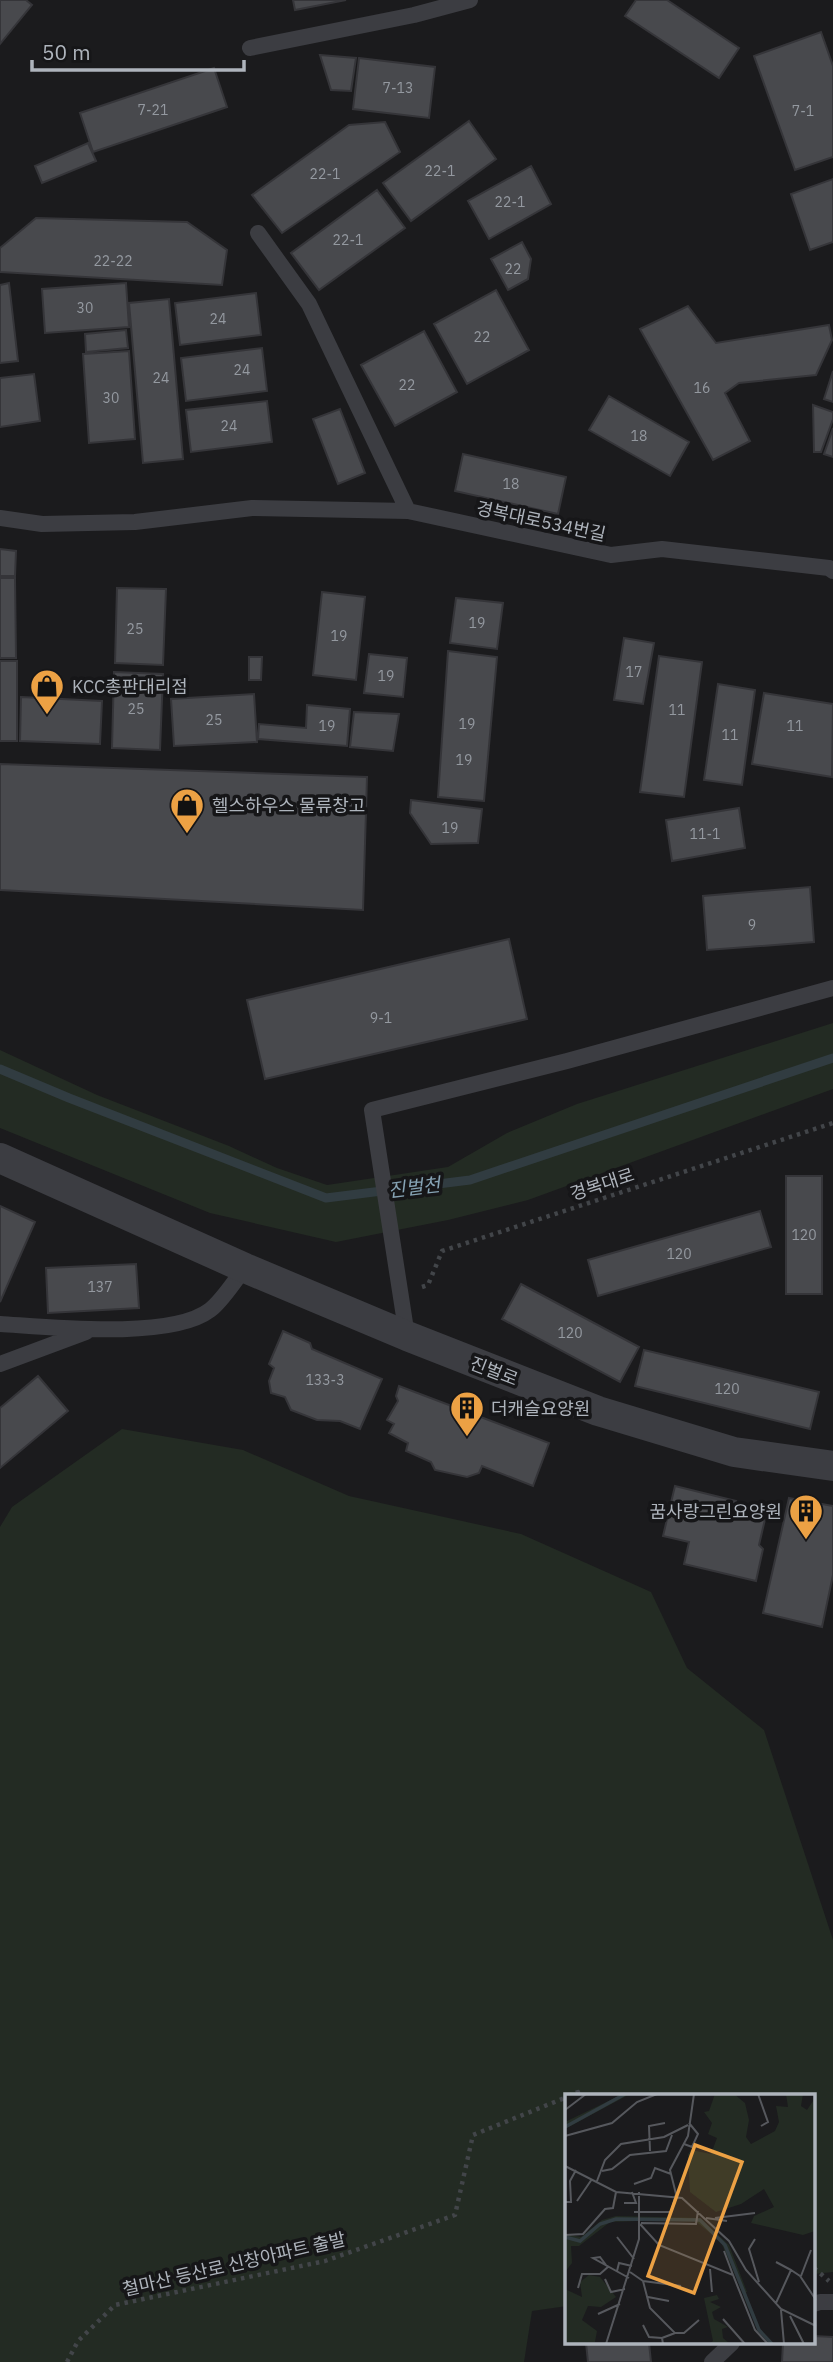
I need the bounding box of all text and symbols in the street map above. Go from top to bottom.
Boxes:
scale bar [32,28,243,72]
text: 50 m [42,38,91,66]
house number: 7-13 [383,79,413,97]
house number: 7-21 [138,101,168,119]
house number: 7-1 [792,102,814,120]
house number: 22-1 [425,162,455,180]
house number: 22-1 [310,165,340,183]
house number: 22-1 [495,193,525,211]
house number: 22-1 [333,231,363,249]
house number: 22-22 [93,252,133,270]
house number: 22 [505,260,521,278]
house number: 30 [77,299,93,317]
house number: 24 [210,310,226,328]
house number: 22 [474,328,490,346]
house number: 24 [234,361,250,379]
house number: 24 [153,369,169,387]
house number: 22 [399,376,415,394]
house number: 16 [694,379,710,397]
house number: 30 [103,389,119,407]
house number: 24 [221,417,237,435]
house number: 18 [631,427,647,445]
house number: 18 [503,475,519,493]
street label: 경복대로534번길 [474,496,608,546]
house number: 19 [469,614,485,632]
house number: 25 [127,620,143,638]
house number: 19 [331,627,347,645]
house number: 17 [626,663,642,681]
shop icon: KCC총판대리점 [28,667,66,716]
house number: 19 [378,667,394,685]
place label: KCC총판대리점 [72,675,188,698]
house number: 25 [128,700,144,718]
house number: 11 [669,701,685,719]
house number: 25 [206,711,222,729]
house number: 19 [459,715,475,733]
house number: 19 [319,717,335,735]
house number: 11 [787,717,803,735]
house number: 11 [722,726,738,744]
house number: 19 [456,751,472,769]
shop icon: 헬스하우스 물류창고 [168,786,206,835]
place label: 헬스하우스 물류창고 [212,794,365,817]
house number: 19 [442,819,458,837]
house number: 11-1 [690,825,720,843]
house number: 9 [748,916,756,934]
house number: 9-1 [370,1009,392,1027]
street label: 경복대로 [567,1163,637,1205]
water label: 진벌천 [387,1172,443,1202]
house number: 120 [791,1226,817,1244]
house number: 120 [666,1245,692,1263]
house number: 137 [87,1278,113,1296]
house number: 120 [557,1324,583,1342]
street label: 진벌로 [467,1351,521,1391]
house number: 133-3 [305,1371,345,1389]
house number: 120 [714,1380,740,1398]
building icon: 더캐슬요양원 [448,1389,486,1438]
place label: 더캐슬요양원 [491,1397,590,1420]
building icon: 꿈사랑그린요양원 [787,1492,825,1541]
place label: 꿈사랑그린요양원 [650,1500,782,1523]
inset map [565,2094,816,2344]
street label: 철마산 등산로 신창아파트 출발 [120,2227,348,2301]

